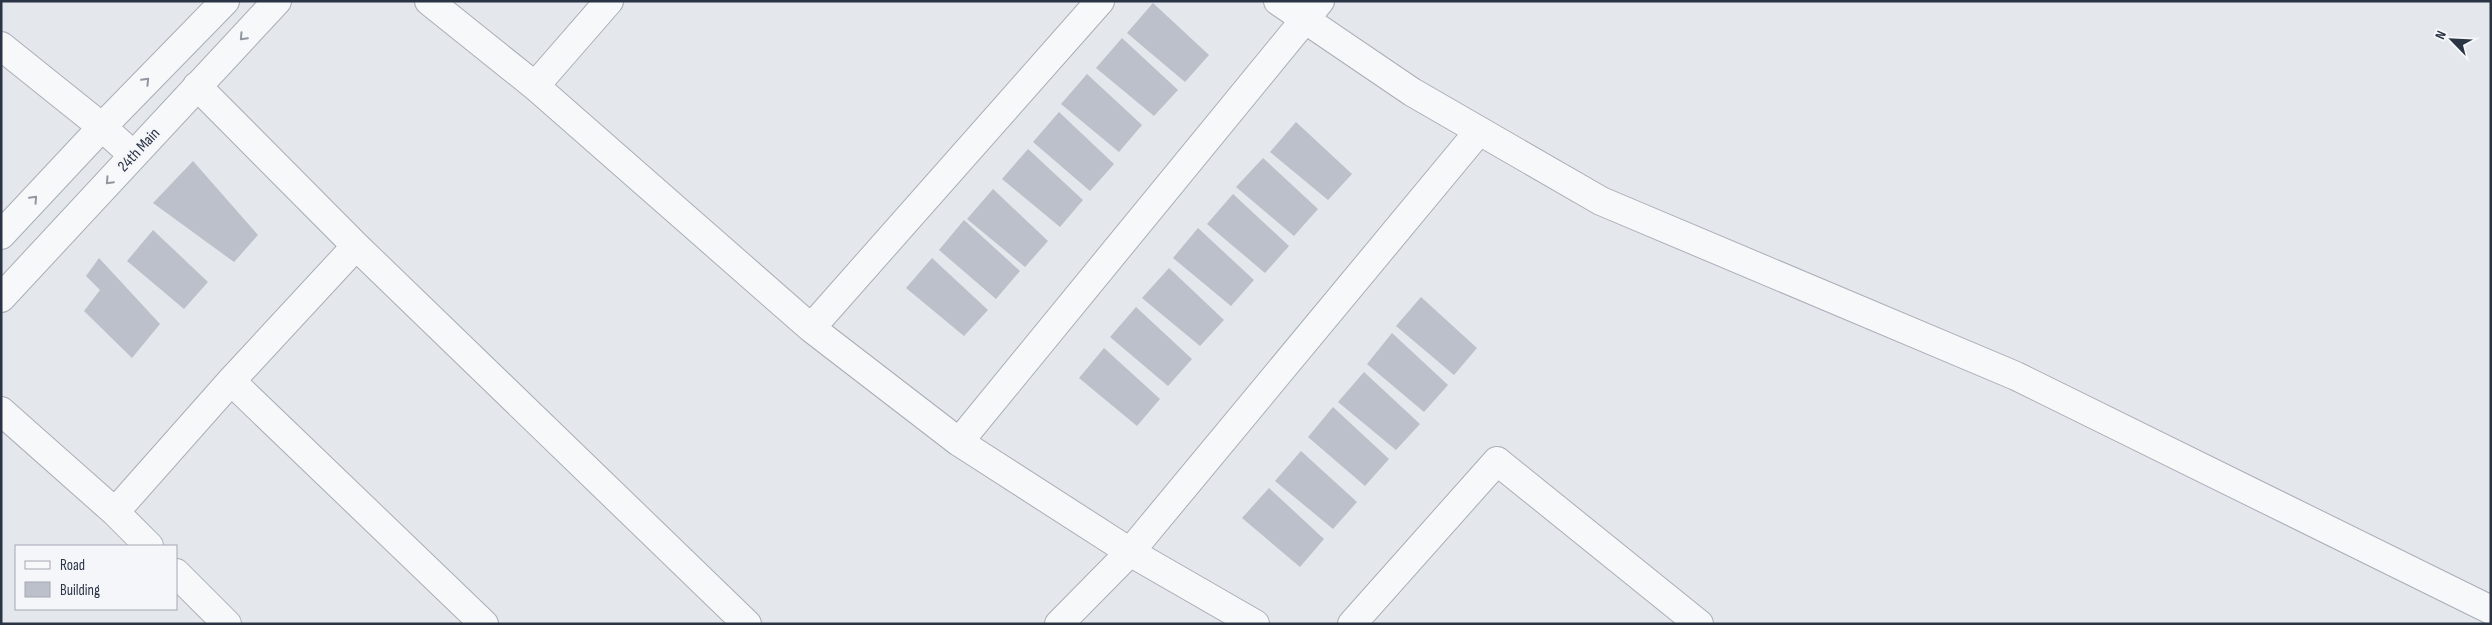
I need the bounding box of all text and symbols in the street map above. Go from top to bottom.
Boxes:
north arrow [2427,15,2477,65]
text: N [2431,28,2450,42]
one-way arrow [240,31,249,40]
one-way arrow [141,78,150,87]
street label: 24th Main [114,124,164,176]
one-way arrow [106,176,115,185]
one-way arrow [29,196,38,205]
legend [15,545,178,610]
text: Road [60,556,85,575]
text: Building [60,581,100,600]

